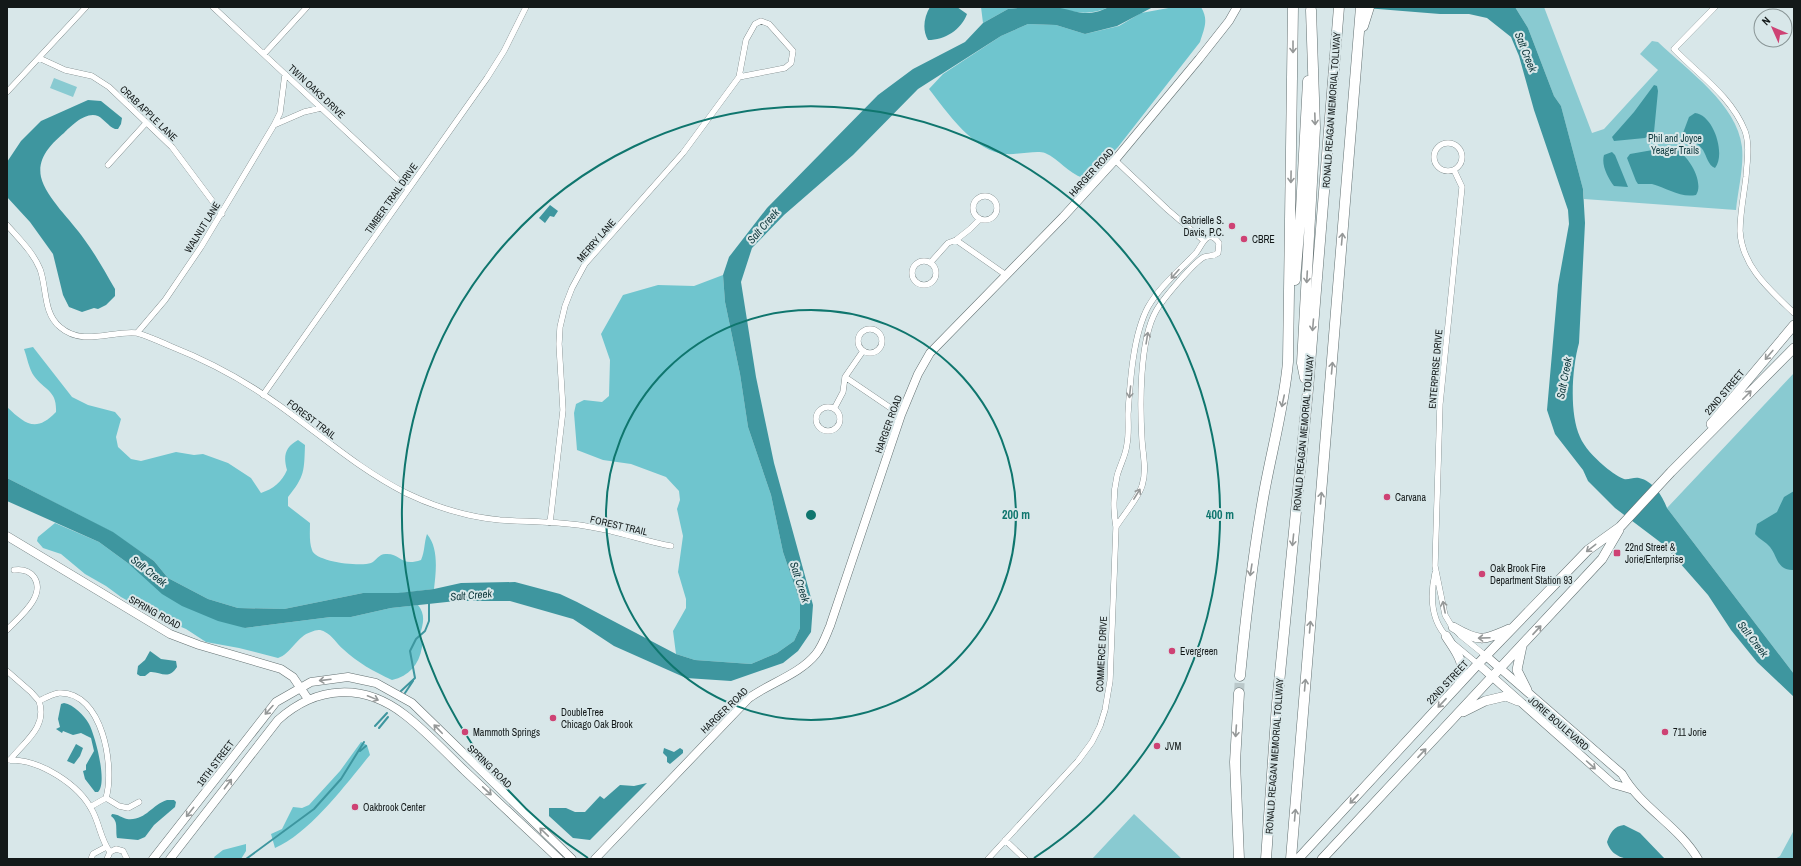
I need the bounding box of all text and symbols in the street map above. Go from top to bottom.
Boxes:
north arrow [1753,8,1793,48]
text: N [1759,14,1773,28]
water label: Salt Creek [1512,30,1541,75]
street label: RONALD REAGAN MEMORIAL TOLLWAY [1320,31,1343,189]
one-way arrow [1289,40,1296,53]
street label: TWIN OAKS DRIVE [285,62,348,121]
street label: CRAB APPLE LANE [117,83,180,144]
one-way arrow [1311,112,1319,125]
park label: Phil and Joyce Yeager Trails [1648,132,1702,157]
street label: HARGER ROAD [1066,145,1117,199]
street label: TIMBER TRAIL DRIVE [362,160,421,236]
one-way arrow [1287,170,1295,183]
street label: WALNUT LANE [182,199,223,255]
water label: Salt Creek [744,205,782,246]
place label: Gabrielle S. Davis, P.C. [1181,214,1224,239]
street label: MERRY LANE [574,216,619,265]
marker: Gabrielle S. Davis, P.C. [1227,221,1237,231]
place label: CBRE [1252,233,1275,246]
one-way arrow [1339,233,1346,246]
marker: CBRE [1239,234,1249,244]
one-way arrow [1170,269,1179,279]
one-way arrow [1303,270,1311,283]
one-way arrow [1309,318,1317,331]
street label: ENTERPRISE DRIVE [1426,329,1445,409]
one-way arrow [1143,332,1151,345]
one-way arrow [1765,349,1774,360]
street label: RONALD REAGAN MEMORIAL TOLLWAY [1290,354,1317,512]
water label: Salt Creek [1553,356,1575,400]
one-way arrow [1328,362,1335,375]
street label: 22ND STREET [1702,367,1747,418]
one-way arrow [1127,385,1134,398]
one-way arrow [1743,390,1752,400]
street label: HARGER ROAD [872,393,905,455]
one-way arrow [1279,394,1287,407]
street label: FOREST TRAIL [284,397,339,442]
one-way arrow [1133,489,1141,500]
place label: Carvana [1395,491,1426,504]
one-way arrow [1317,492,1325,505]
marker: Carvana [1382,492,1392,502]
text: 200 m [1002,507,1030,523]
text: 400 m [1206,507,1234,523]
centre of rings [804,508,818,522]
street label: FOREST TRAIL [589,513,649,538]
one-way arrow [1289,533,1297,546]
place label: 22nd Street & Jorie/Enterprise [1625,541,1684,566]
one-way arrow [1586,544,1597,553]
marker: 22nd Street & Jorie/Enterprise [1612,548,1622,558]
water label: Salt Creek [128,553,170,590]
water label: Salt Creek [787,560,813,605]
place label: Oak Brook Fire Department Station 93 [1490,562,1573,587]
one-way arrow [1247,563,1255,576]
marker: Oak Brook Fire Department Station 93 [1477,569,1487,579]
water label: Salt Creek [449,586,493,604]
street label: SPRING ROAD [126,593,183,632]
one-way arrow [1439,601,1447,614]
street label: COMMERCE DRIVE [1093,616,1110,692]
water label: Salt Creek [1735,618,1772,660]
one-way arrow [1307,621,1314,634]
one-way arrow [1532,625,1541,635]
one-way arrow [1477,634,1490,642]
place label: Evergreen [1180,645,1218,658]
marker: Evergreen [1167,646,1177,656]
street label: 22ND STREET [1424,658,1471,707]
one-way arrow [319,676,332,683]
street label: RONALD REAGAN MEMORIAL TOLLWAY [1263,677,1286,835]
one-way arrow [1302,679,1309,692]
street label: HARGER ROAD [698,684,751,736]
street label: JORIE BOULEVARD [1526,693,1592,753]
one-way arrow [366,695,378,702]
one-way arrow [1438,698,1447,709]
one-way arrow [265,704,274,714]
place label: DoubleTree Chicago Oak Brook [561,706,633,731]
marker: DoubleTree Chicago Oak Brook [548,713,558,723]
one-way arrow [433,724,443,734]
one-way arrow [1232,724,1239,737]
place label: Mammoth Springs [473,726,540,739]
place label: 711 Jorie [1673,726,1707,739]
marker: Mammoth Springs [460,727,470,737]
marker: 711 Jorie [1660,727,1670,737]
street label: 16TH STREET [194,738,237,789]
place label: JVM [1165,740,1182,753]
marker: JVM [1152,741,1162,751]
street label: SPRING ROAD [464,742,515,791]
one-way arrow [1417,748,1426,758]
one-way arrow [1586,760,1596,770]
one-way arrow [224,779,233,790]
one-way arrow [482,787,492,796]
one-way arrow [1349,794,1359,804]
place label: Oakbrook Center [363,801,426,814]
marker: Oakbrook Center [350,802,360,812]
one-way arrow [185,807,194,818]
one-way arrow [1291,809,1298,822]
one-way arrow [539,827,549,837]

